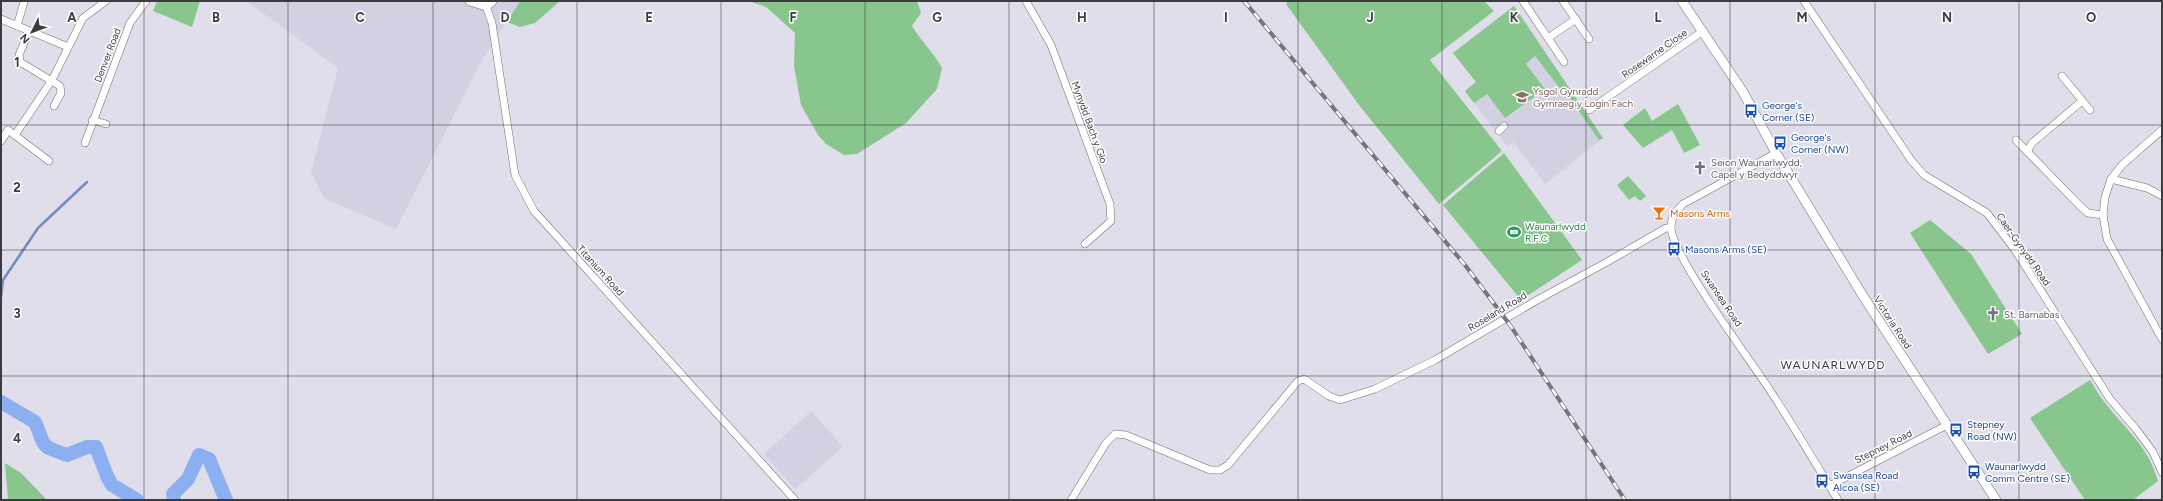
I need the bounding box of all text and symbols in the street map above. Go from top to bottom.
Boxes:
text: A [67,10,77,25]
text: B [212,10,220,25]
text: C [355,10,365,25]
text: D [500,10,510,25]
text: E [645,10,653,25]
text: F [789,10,797,25]
text: G [932,10,942,25]
text: H [1077,10,1087,25]
text: I [1224,10,1228,25]
text: J [1366,10,1374,25]
text: K [1510,10,1519,25]
text: L [1655,10,1662,25]
text: M [1796,10,1808,25]
text: N [1942,10,1952,25]
text: O [2086,10,2096,25]
north arrow [12,12,52,52]
street label: Denver Road [91,26,124,84]
street label: Rosewarne Close [1619,26,1690,81]
text: N [17,31,33,46]
text: 1 [14,55,20,70]
street label: Mynydd Bach y Glo [1069,79,1111,165]
place label: Ysgol Gynradd Gymraeg y Login Fach [1533,85,1634,110]
school or university icon: Ysgol Gynradd Gymraeg y Login Fach [1514,89,1530,105]
place label: George's Corner (SE) [1762,99,1814,124]
bus stop icon: George's Corner (SE) [1743,103,1759,119]
place label: George's Corner (NW) [1791,131,1849,156]
bus stop icon: George's Corner (NW) [1772,135,1788,151]
place label: Seion Waunarlwydd, Capel y Bedyddwyr [1711,156,1802,181]
church icon: Seion Waunarlwydd, Capel y Bedyddwyr [1692,160,1708,176]
text: 2 [13,180,21,195]
bar icon: Masons Arms [1651,205,1667,221]
place label: Masons Arms [1670,207,1730,220]
street label: Caer-Gynydd Road [1994,210,2054,288]
place label: Waunarlwydd R.F.C [1525,220,1586,245]
sports icon: Waunarlwydd R.F.C [1506,224,1522,240]
bus stop icon: Masons Arms (SE) [1666,241,1682,257]
street label: Titanium Road [574,242,627,299]
place label: Masons Arms (SE) [1685,243,1767,256]
street label: Swansea Road [1698,268,1745,329]
street label: Roseland Road [1465,289,1529,334]
street label: Victoria Road [1871,293,1915,351]
text: 3 [13,306,21,321]
church icon: St. Barnabas [1985,306,2001,322]
place label: St. Barnabas [2004,308,2060,321]
district label: WAUNARLWYDD [1780,358,1886,372]
place label: Stepney Road (NW) [1967,418,2017,443]
bus stop icon: Stepney Road (NW) [1948,422,1964,438]
street label: Stepney Road [1852,426,1914,467]
text: 4 [13,431,21,446]
place label: Waunarlwydd Comm Centre (SE) [1985,460,2070,485]
bus stop icon: Waunarlwydd Comm Centre (SE) [1966,464,1982,480]
place label: Swansea Road Alcoa (SE) [1833,469,1898,494]
bus stop icon: Swansea Road Alcoa (SE) [1814,473,1830,489]

